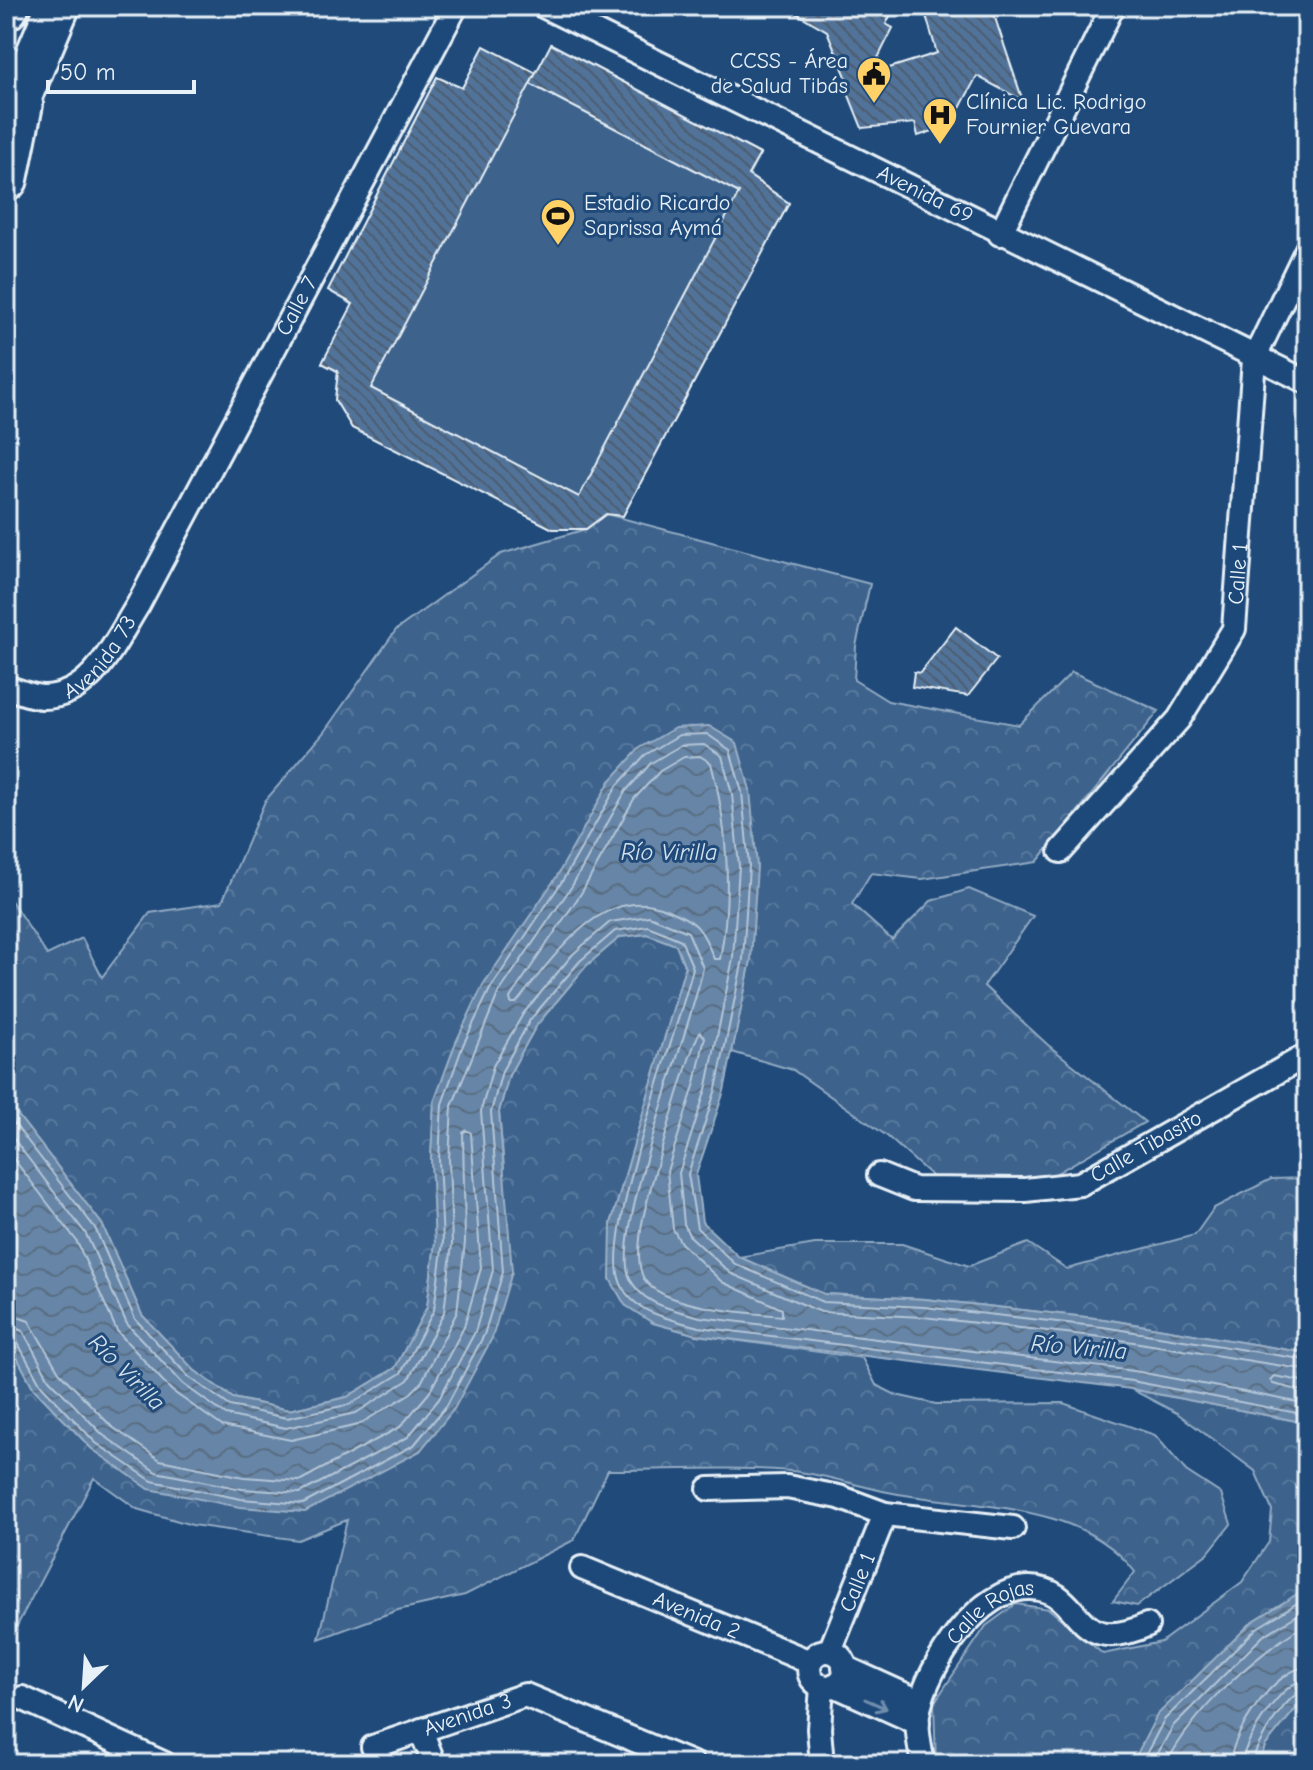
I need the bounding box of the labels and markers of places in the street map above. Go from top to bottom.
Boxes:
place label: CCSS - Área de Salud Tibás [711,48,848,99]
public building icon: CCSS - Área de Salud Tibás [855,55,893,105]
place label: Clínica Lic. Rodrigo Fournier Guevara [966,89,1146,140]
hospital icon: Clínica Lic. Rodrigo Fournier Guevara [921,96,959,146]
place label: Estadio Ricardo Saprissa Aymá [584,190,731,241]
sports icon: Estadio Ricardo Saprissa Aymá [539,197,577,247]

